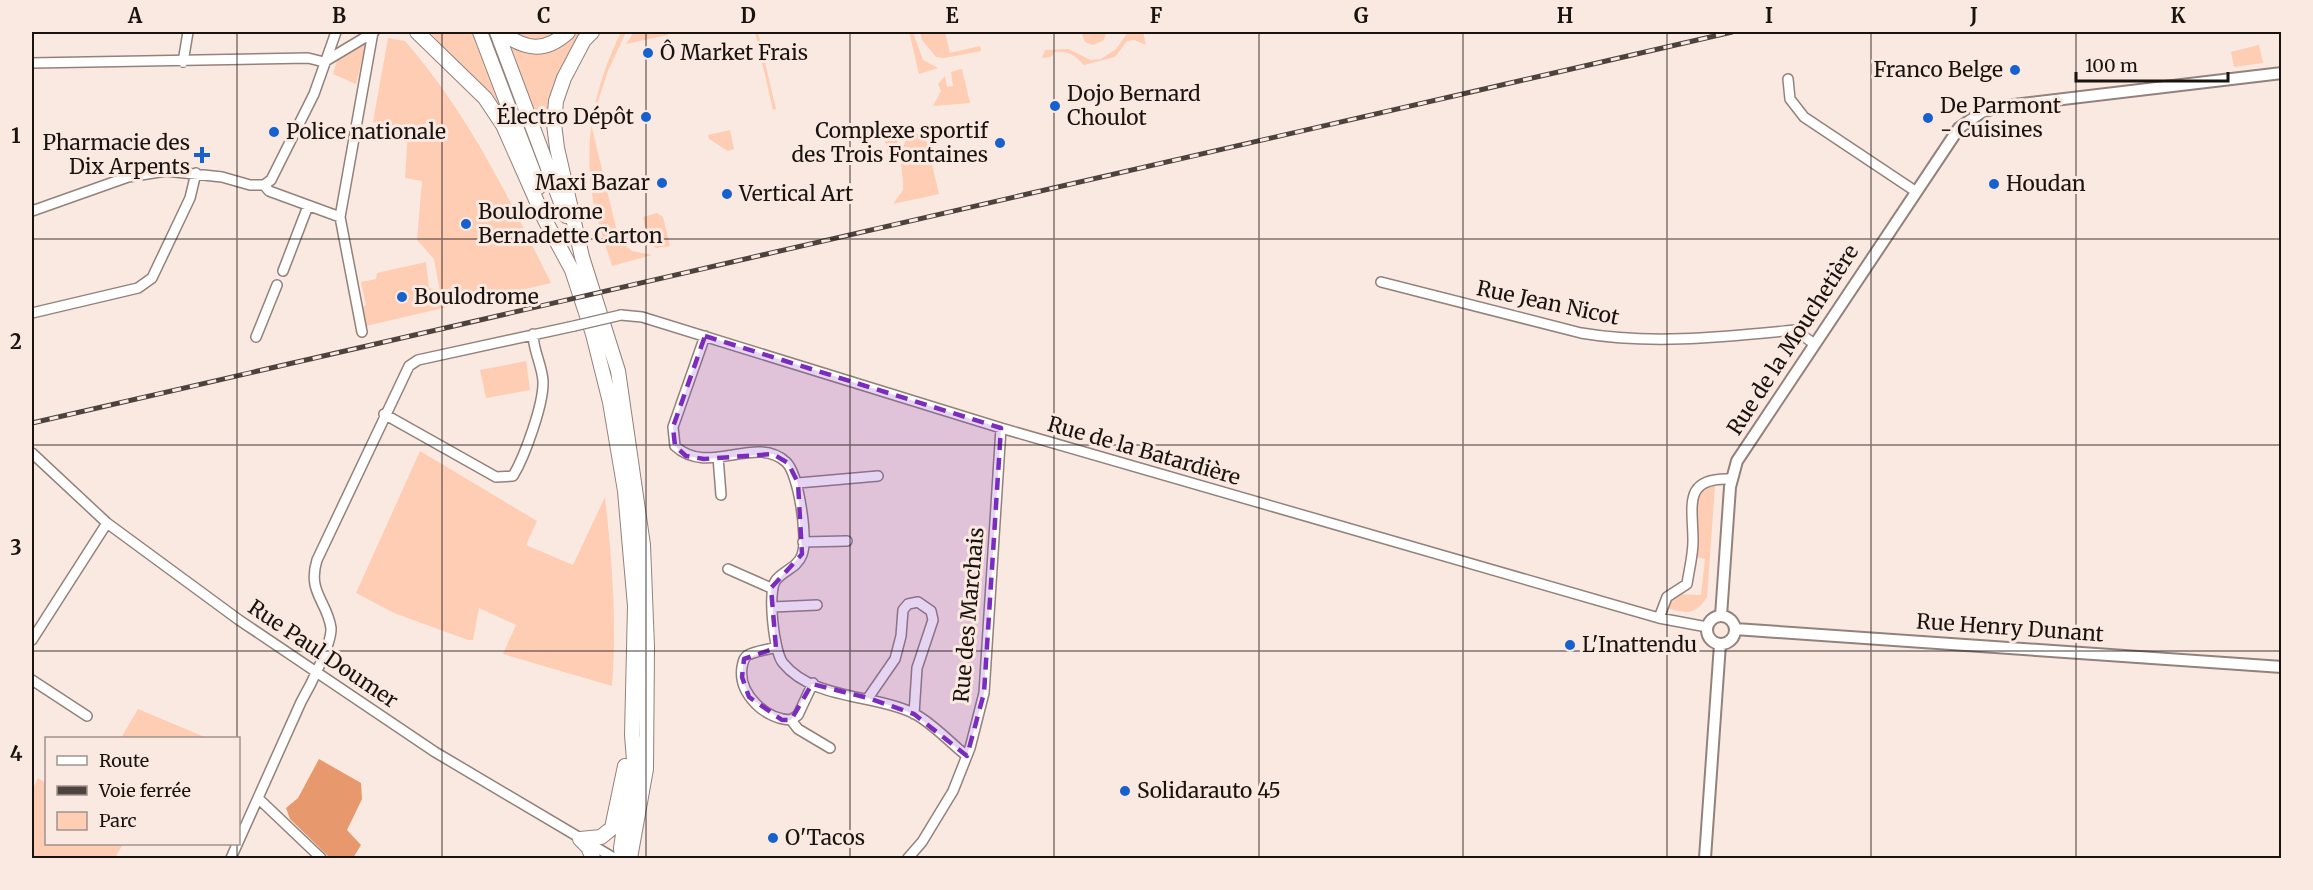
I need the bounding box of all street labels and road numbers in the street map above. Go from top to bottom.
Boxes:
street label: Rue de la Mouchetière [1721,239,1864,440]
street label: Rue Jean Nicot [1474,274,1622,331]
street label: Rue de la Batardière [1045,410,1244,491]
street label: Rue des Marchais [947,526,990,704]
street label: Rue Paul Doumer [243,593,403,714]
street label: Rue Henry Dunant [1915,607,2105,648]

